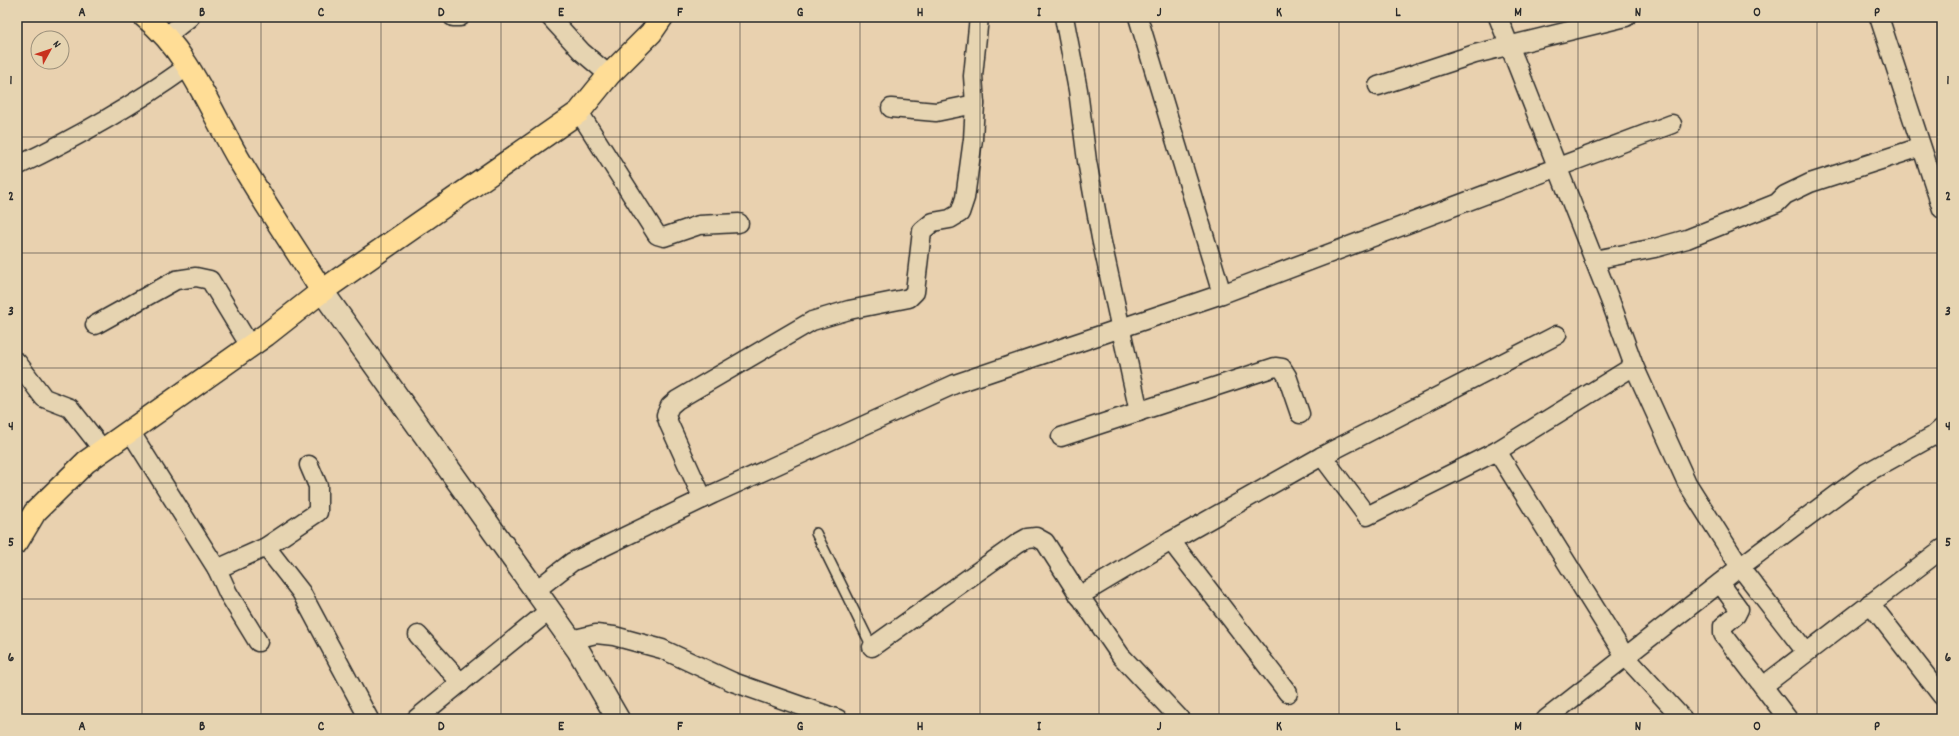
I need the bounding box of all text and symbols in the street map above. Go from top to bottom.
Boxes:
text: A [78,4,86,23]
text: B [199,4,205,23]
text: C [318,4,325,23]
text: D [438,4,445,23]
text: E [558,4,565,23]
text: F [677,4,683,23]
text: G [797,4,804,23]
text: H [917,4,924,23]
text: I [1037,4,1042,23]
text: J [1157,4,1162,23]
text: K [1276,4,1282,23]
text: L [1395,4,1401,23]
text: M [1514,4,1522,23]
text: N [1635,4,1641,23]
text: O [1753,4,1761,23]
text: P [1874,4,1880,23]
north arrow [30,30,70,70]
text: N [48,38,64,53]
text: 1 [10,72,13,91]
text: 1 [1947,72,1950,91]
text: 2 [8,188,14,207]
text: 2 [1945,188,1951,207]
text: 3 [8,303,14,322]
text: 3 [1945,303,1951,322]
text: 4 [8,418,14,437]
text: 4 [1945,418,1951,437]
text: 5 [8,534,14,553]
text: 5 [1945,534,1951,553]
text: 6 [8,649,15,668]
text: 6 [1945,649,1952,668]
text: A [78,718,86,736]
text: B [199,718,205,736]
text: C [318,718,325,736]
text: D [438,718,445,736]
text: E [558,718,565,736]
text: F [677,718,683,736]
text: G [797,718,804,736]
text: H [917,718,924,736]
text: I [1037,718,1042,736]
text: J [1157,718,1162,736]
text: K [1276,718,1282,736]
text: L [1395,718,1401,736]
text: M [1514,718,1522,736]
text: N [1635,718,1641,736]
text: O [1753,718,1761,736]
text: P [1874,718,1880,736]

